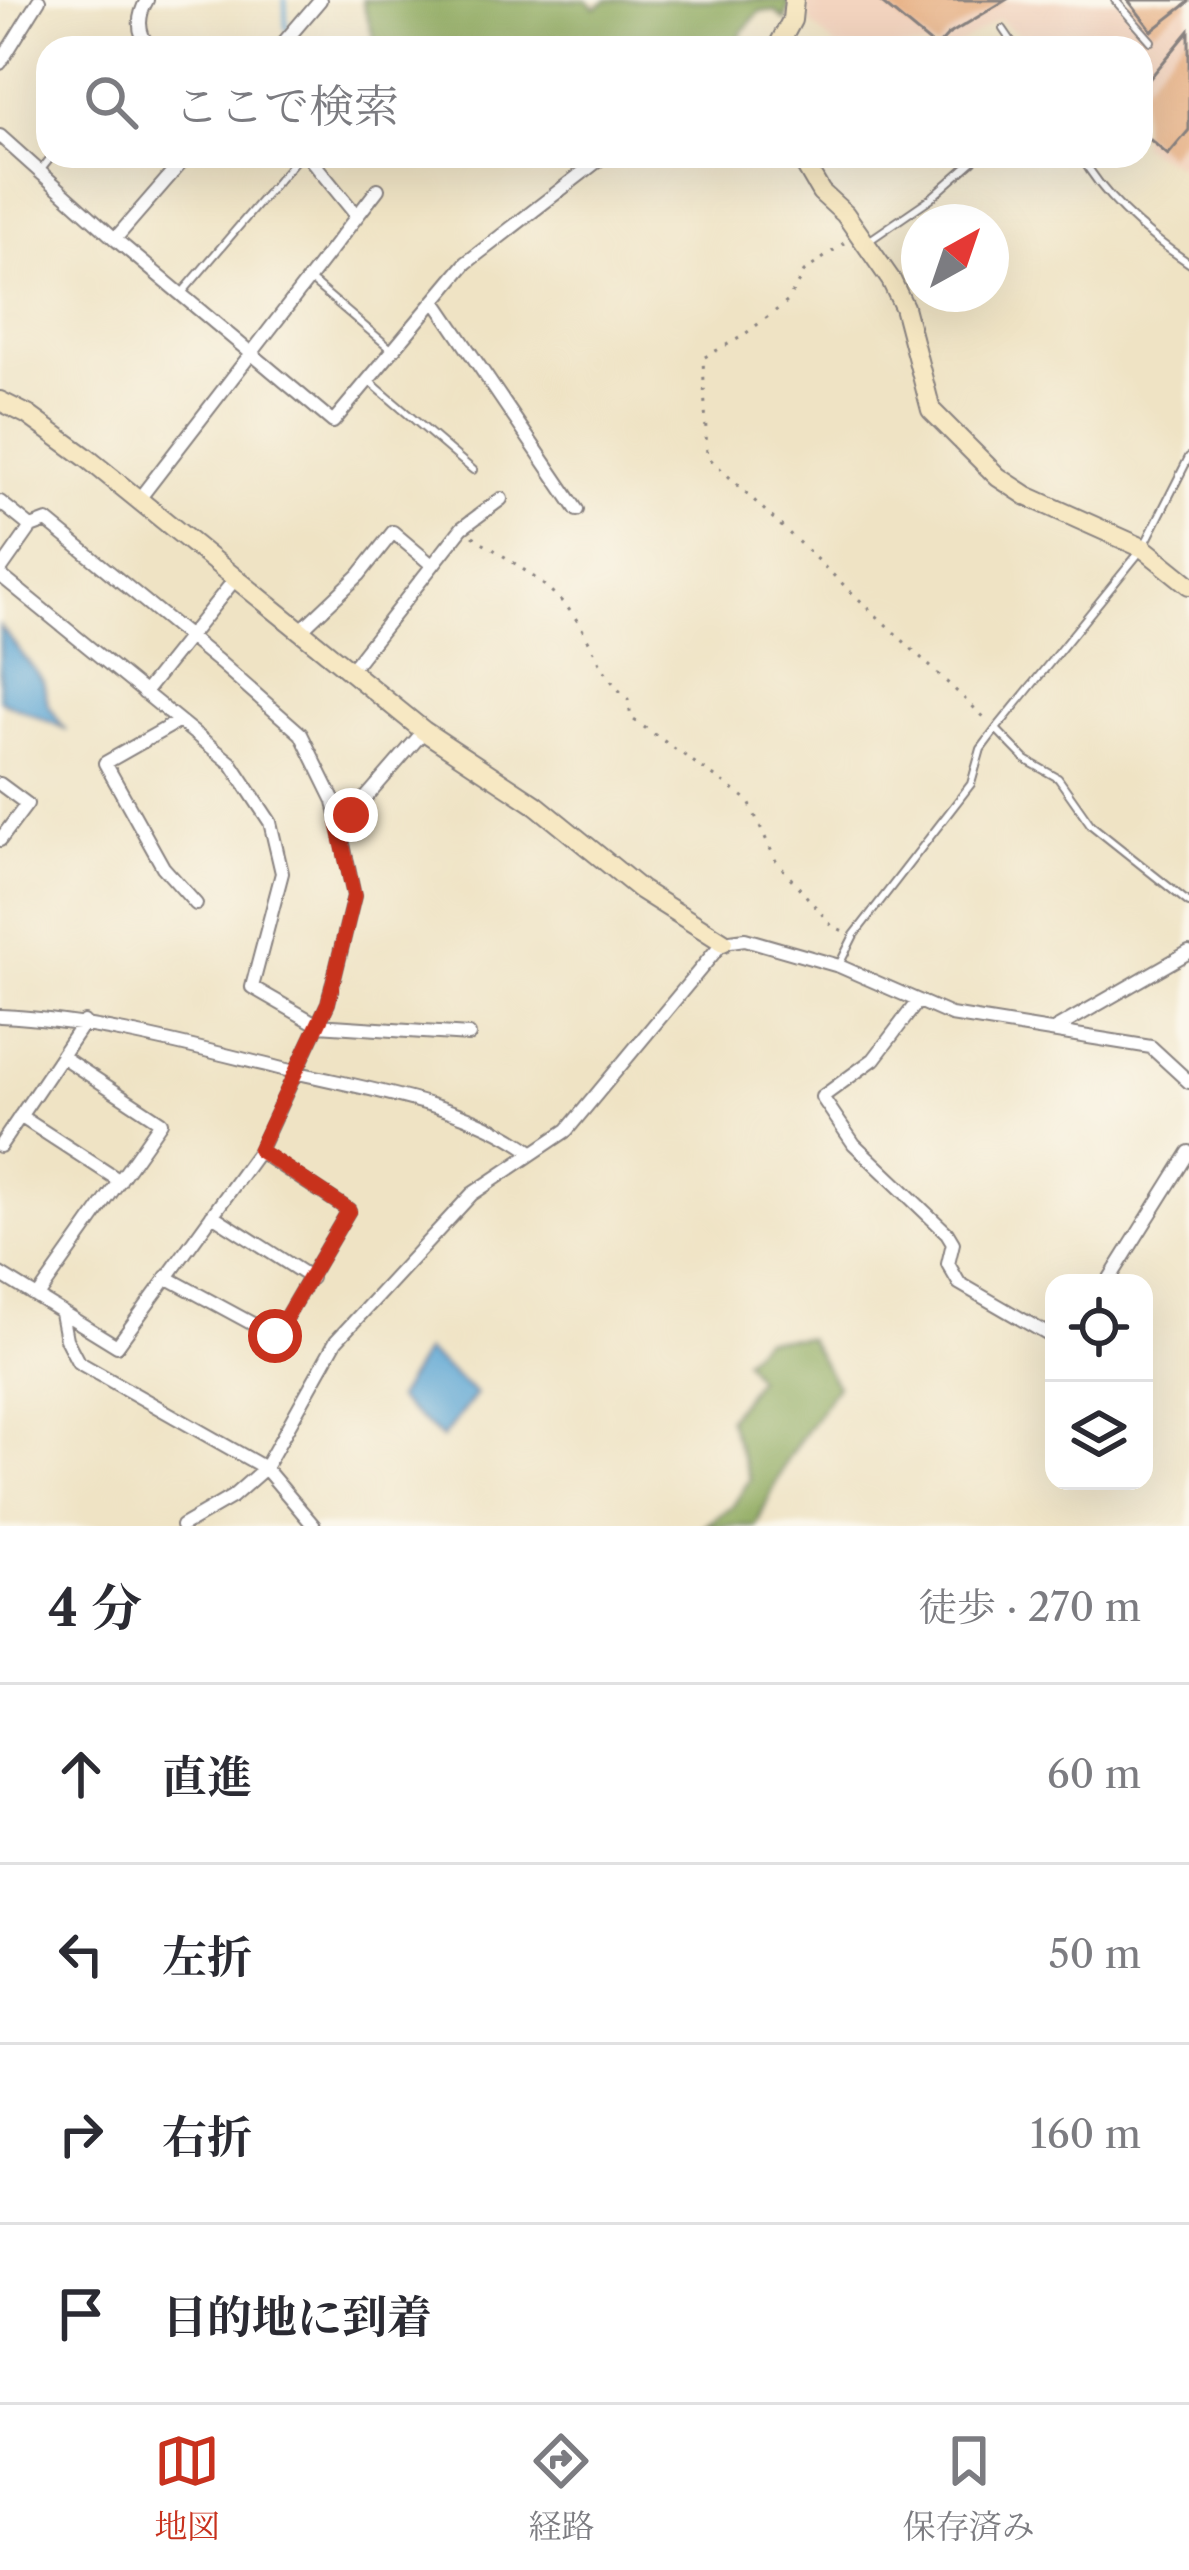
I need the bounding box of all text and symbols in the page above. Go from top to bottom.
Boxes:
search box [36,36,1153,168]
icon: search [78,69,144,135]
text: ここで検索 [174,78,399,134]
north arrow [901,204,1009,312]
route end [324,788,378,842]
map controls [1045,1274,1153,1490]
button: locate [1045,1274,1153,1382]
route start [248,1309,302,1363]
button: layers [1045,1382,1153,1490]
text: 4 分 [48,1577,142,1639]
text: 徒歩 · 270 m [918,1583,1141,1631]
icon: ahead [48,1741,114,1807]
text: 直進 [162,1749,252,1805]
text: 60 m [1047,1750,1141,1798]
icon: left [48,1921,114,1987]
text: 左折 [162,1929,252,1985]
text: 50 m [1048,1930,1141,1978]
icon: right [48,2101,114,2167]
text: 右折 [162,2109,252,2165]
text: 160 m [1030,2110,1141,2158]
icon: arrive [48,2281,114,2347]
text: 目的地に到着 [162,2289,432,2345]
tab: 地図 [154,2428,220,2547]
tab: 経路 [528,2428,594,2547]
tab: 保存済み [903,2428,1035,2547]

